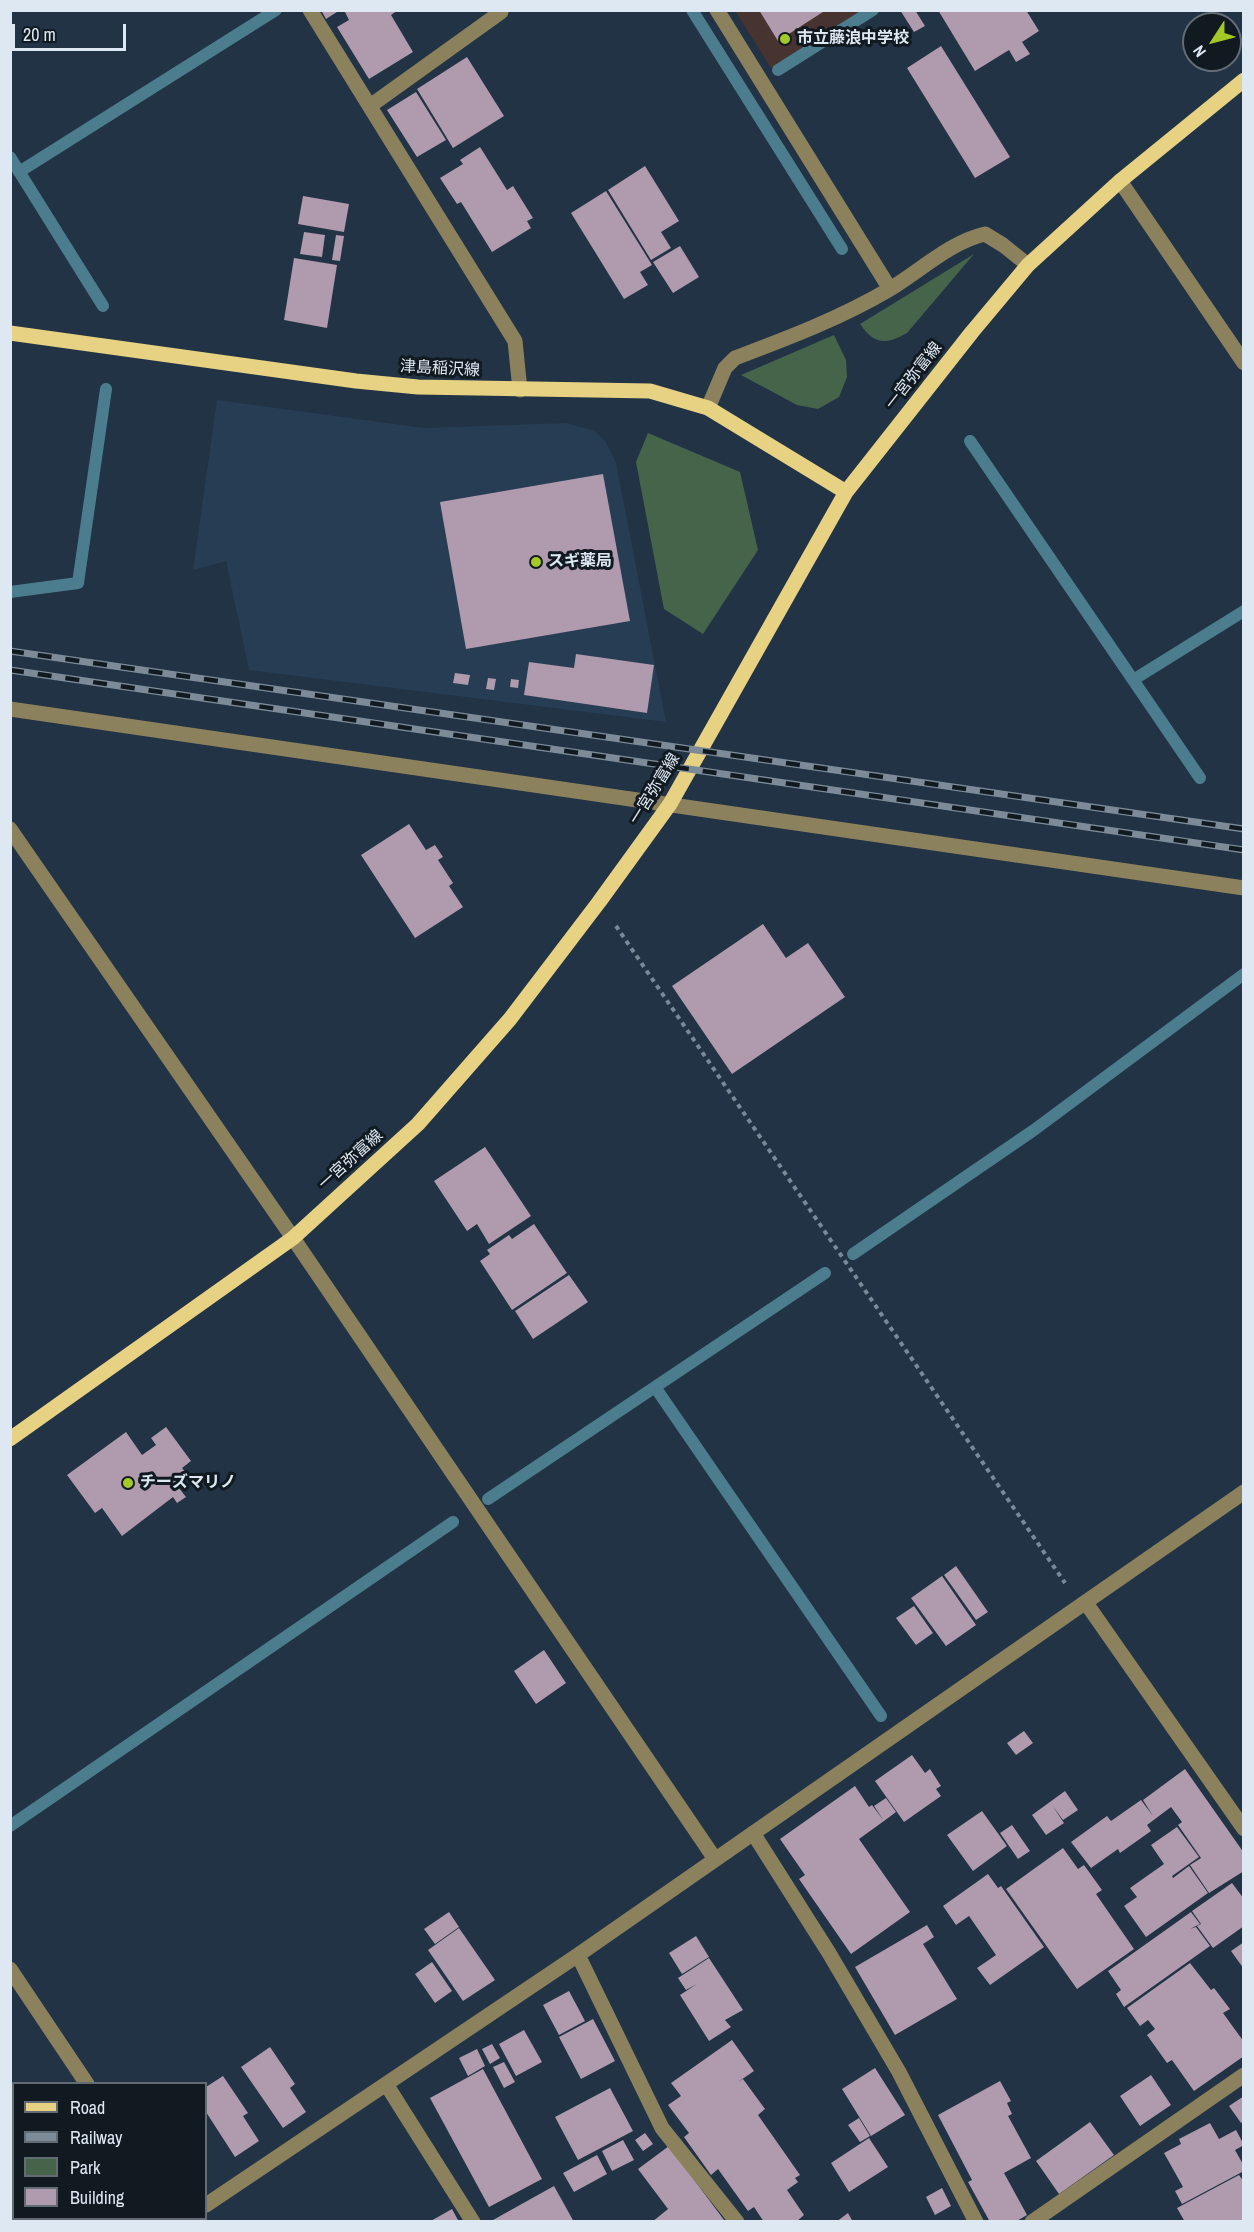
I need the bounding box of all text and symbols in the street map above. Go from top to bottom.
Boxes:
scale bar [15,12,129,50]
north arrow [1182,12,1242,72]
text: 20 m [23,22,56,47]
place label: 市立藤浪中学校 [797,29,909,49]
marker: 市立藤浪中学校 [778,32,792,46]
text: N [1187,41,1211,62]
street label: 一宮弥富線 [882,339,946,413]
street label: 津島稲沢線 [400,357,480,381]
place label: スギ薬局 [548,552,612,572]
marker: スギ薬局 [529,555,543,569]
street label: 一宮弥富線 [626,750,684,828]
street label: 一宮弥富線 [315,1126,387,1194]
place label: チーズマリノ [140,1473,236,1493]
marker: チーズマリノ [121,1476,135,1490]
legend [12,2082,207,2220]
text: Road [70,2095,105,2120]
text: Railway [70,2125,123,2150]
text: Park [70,2155,100,2180]
text: Building [70,2185,124,2210]

